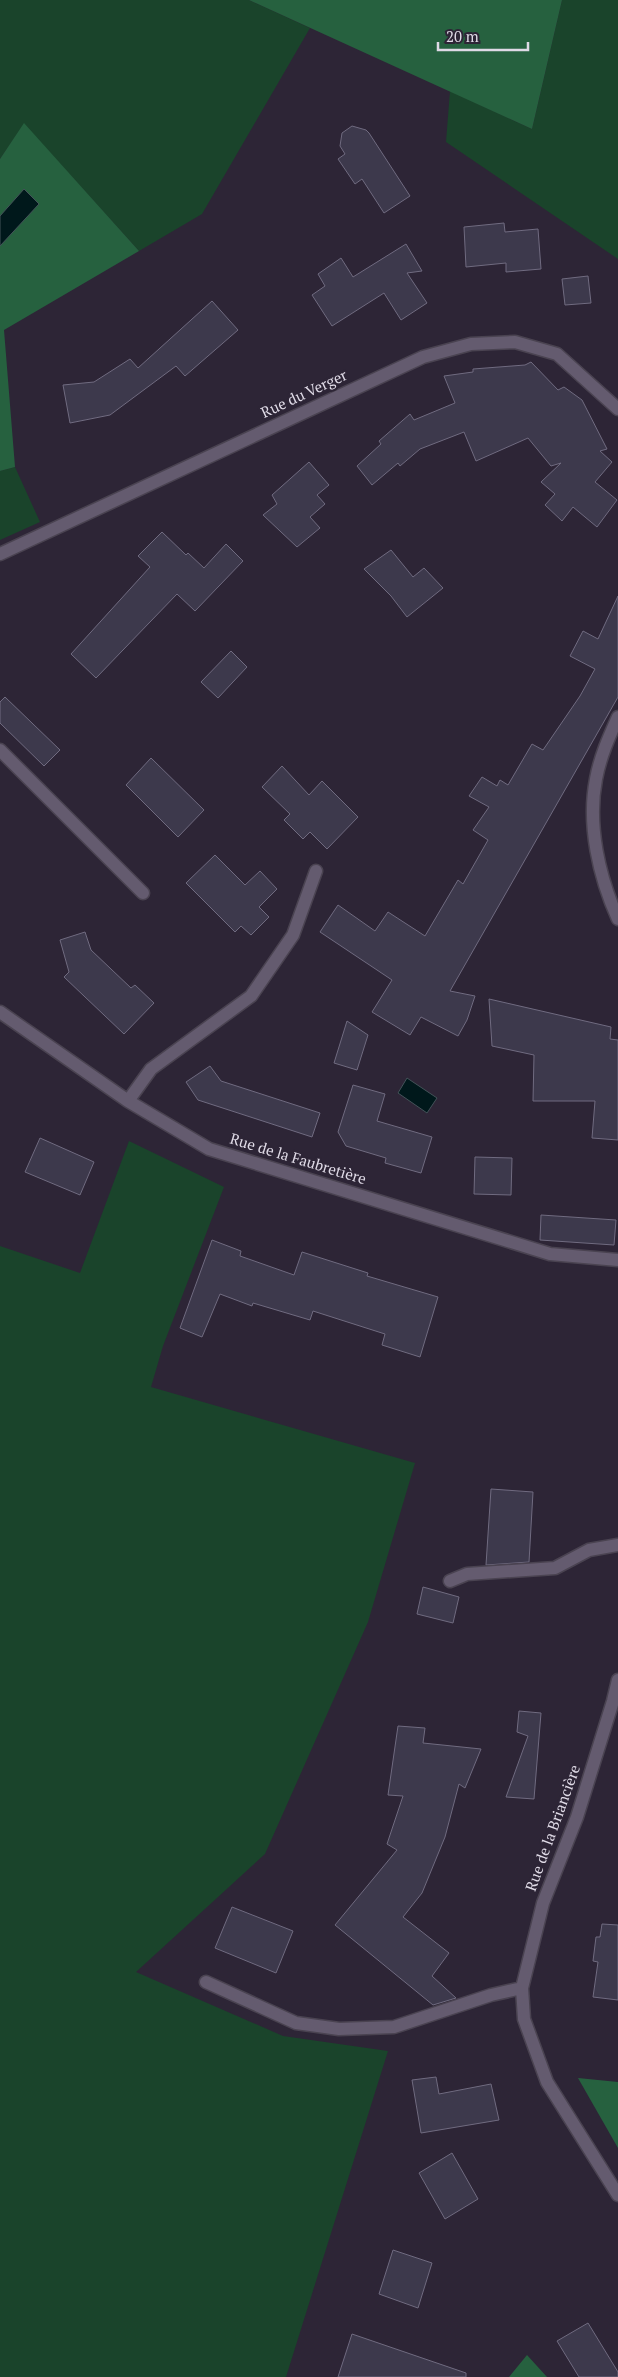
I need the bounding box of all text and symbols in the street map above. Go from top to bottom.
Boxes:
scale bar [438,20,528,52]
text: 20 m [446,26,479,46]
street label: Rue du Verger [257,364,350,422]
street label: Rue de la Faubretière [228,1128,369,1188]
street label: Rue de la Briancière [520,1762,584,1894]

